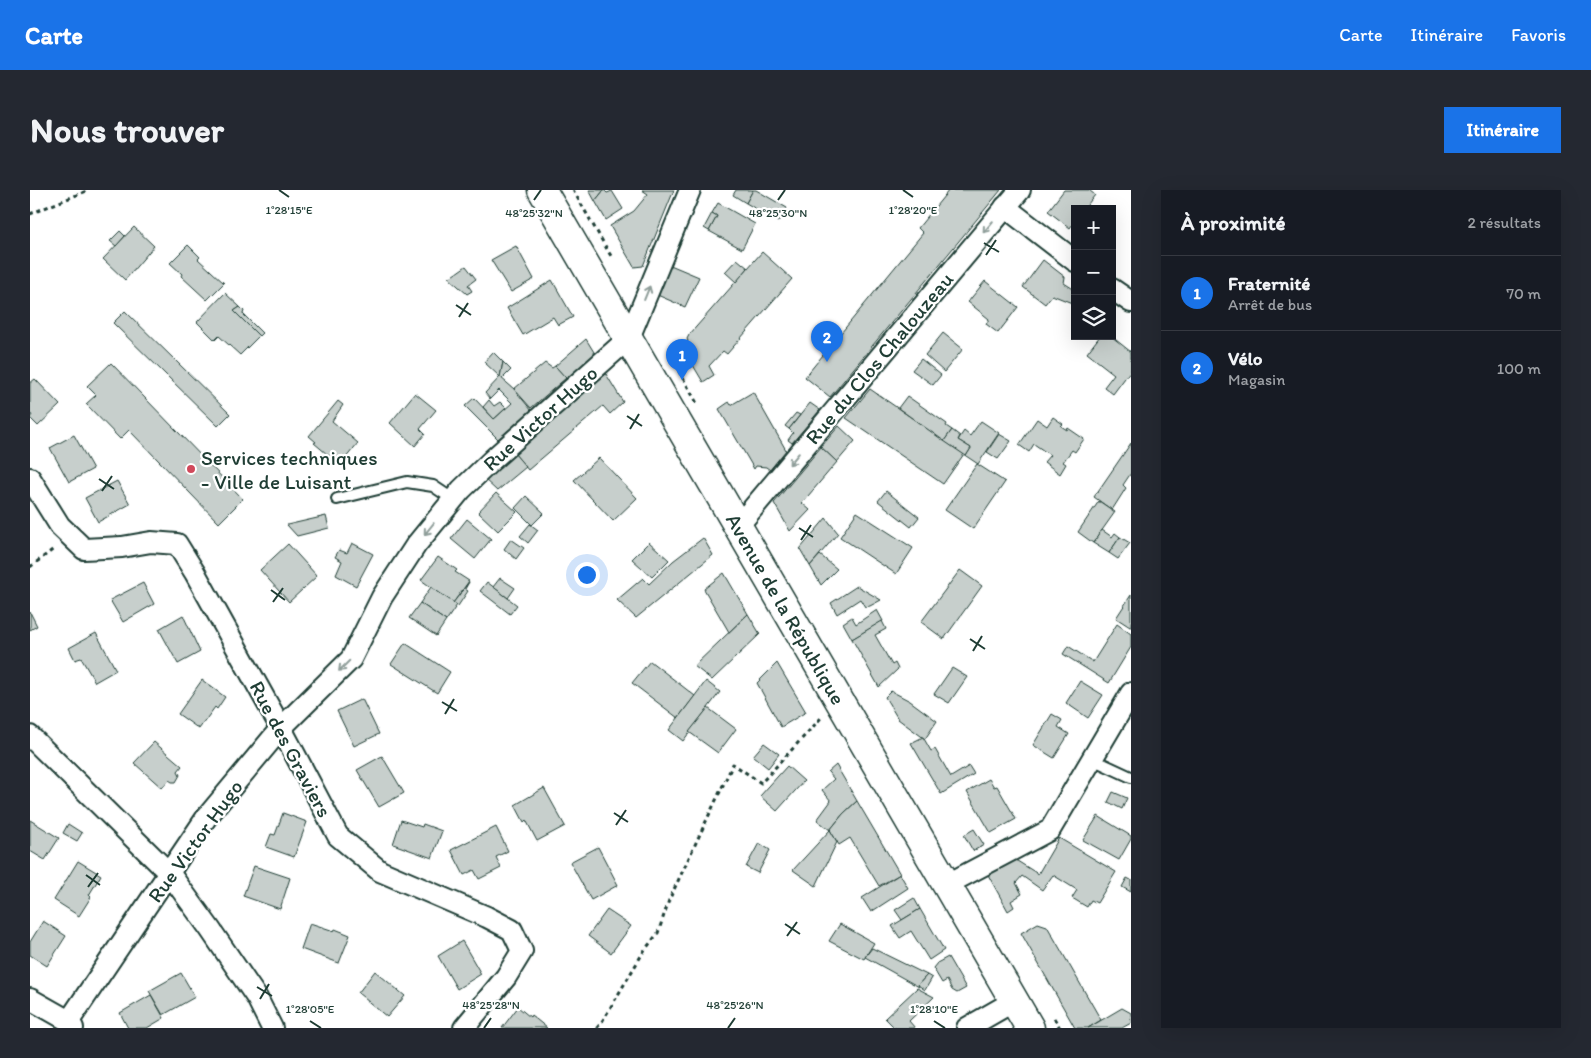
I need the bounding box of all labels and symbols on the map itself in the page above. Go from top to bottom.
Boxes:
text: 1°28'15"E [265,203,313,217]
text: 1°28'20"E [889,203,938,217]
text: 48°25'32"N [505,206,563,220]
text: 48°25'30"N [749,206,807,220]
one-way arrow [983,220,994,233]
street label: Rue du Clos Chalouzeau [800,267,959,449]
one-way arrow [643,286,652,301]
pin: 2 [811,321,843,362]
pin: 1 [666,339,698,380]
street label: Rue Victor Hugo [478,360,602,476]
place label: Services techniques - Ville de Luisant [201,445,378,494]
one-way arrow [788,452,799,465]
marker: Services techniques - Ville de Luisant [185,463,197,475]
street label: Avenue de la République [721,509,851,709]
one-way arrow [424,522,435,535]
your location [574,562,600,588]
one-way arrow [338,660,350,672]
street label: Rue des Graviers [245,676,337,822]
street label: Rue Victor Hugo [142,775,248,907]
text: 48°25'28"N [462,998,520,1012]
text: 48°25'26"N [706,998,764,1012]
text: 1°28'05"E [286,1002,335,1016]
text: 1°28'10"E [910,1002,958,1016]

